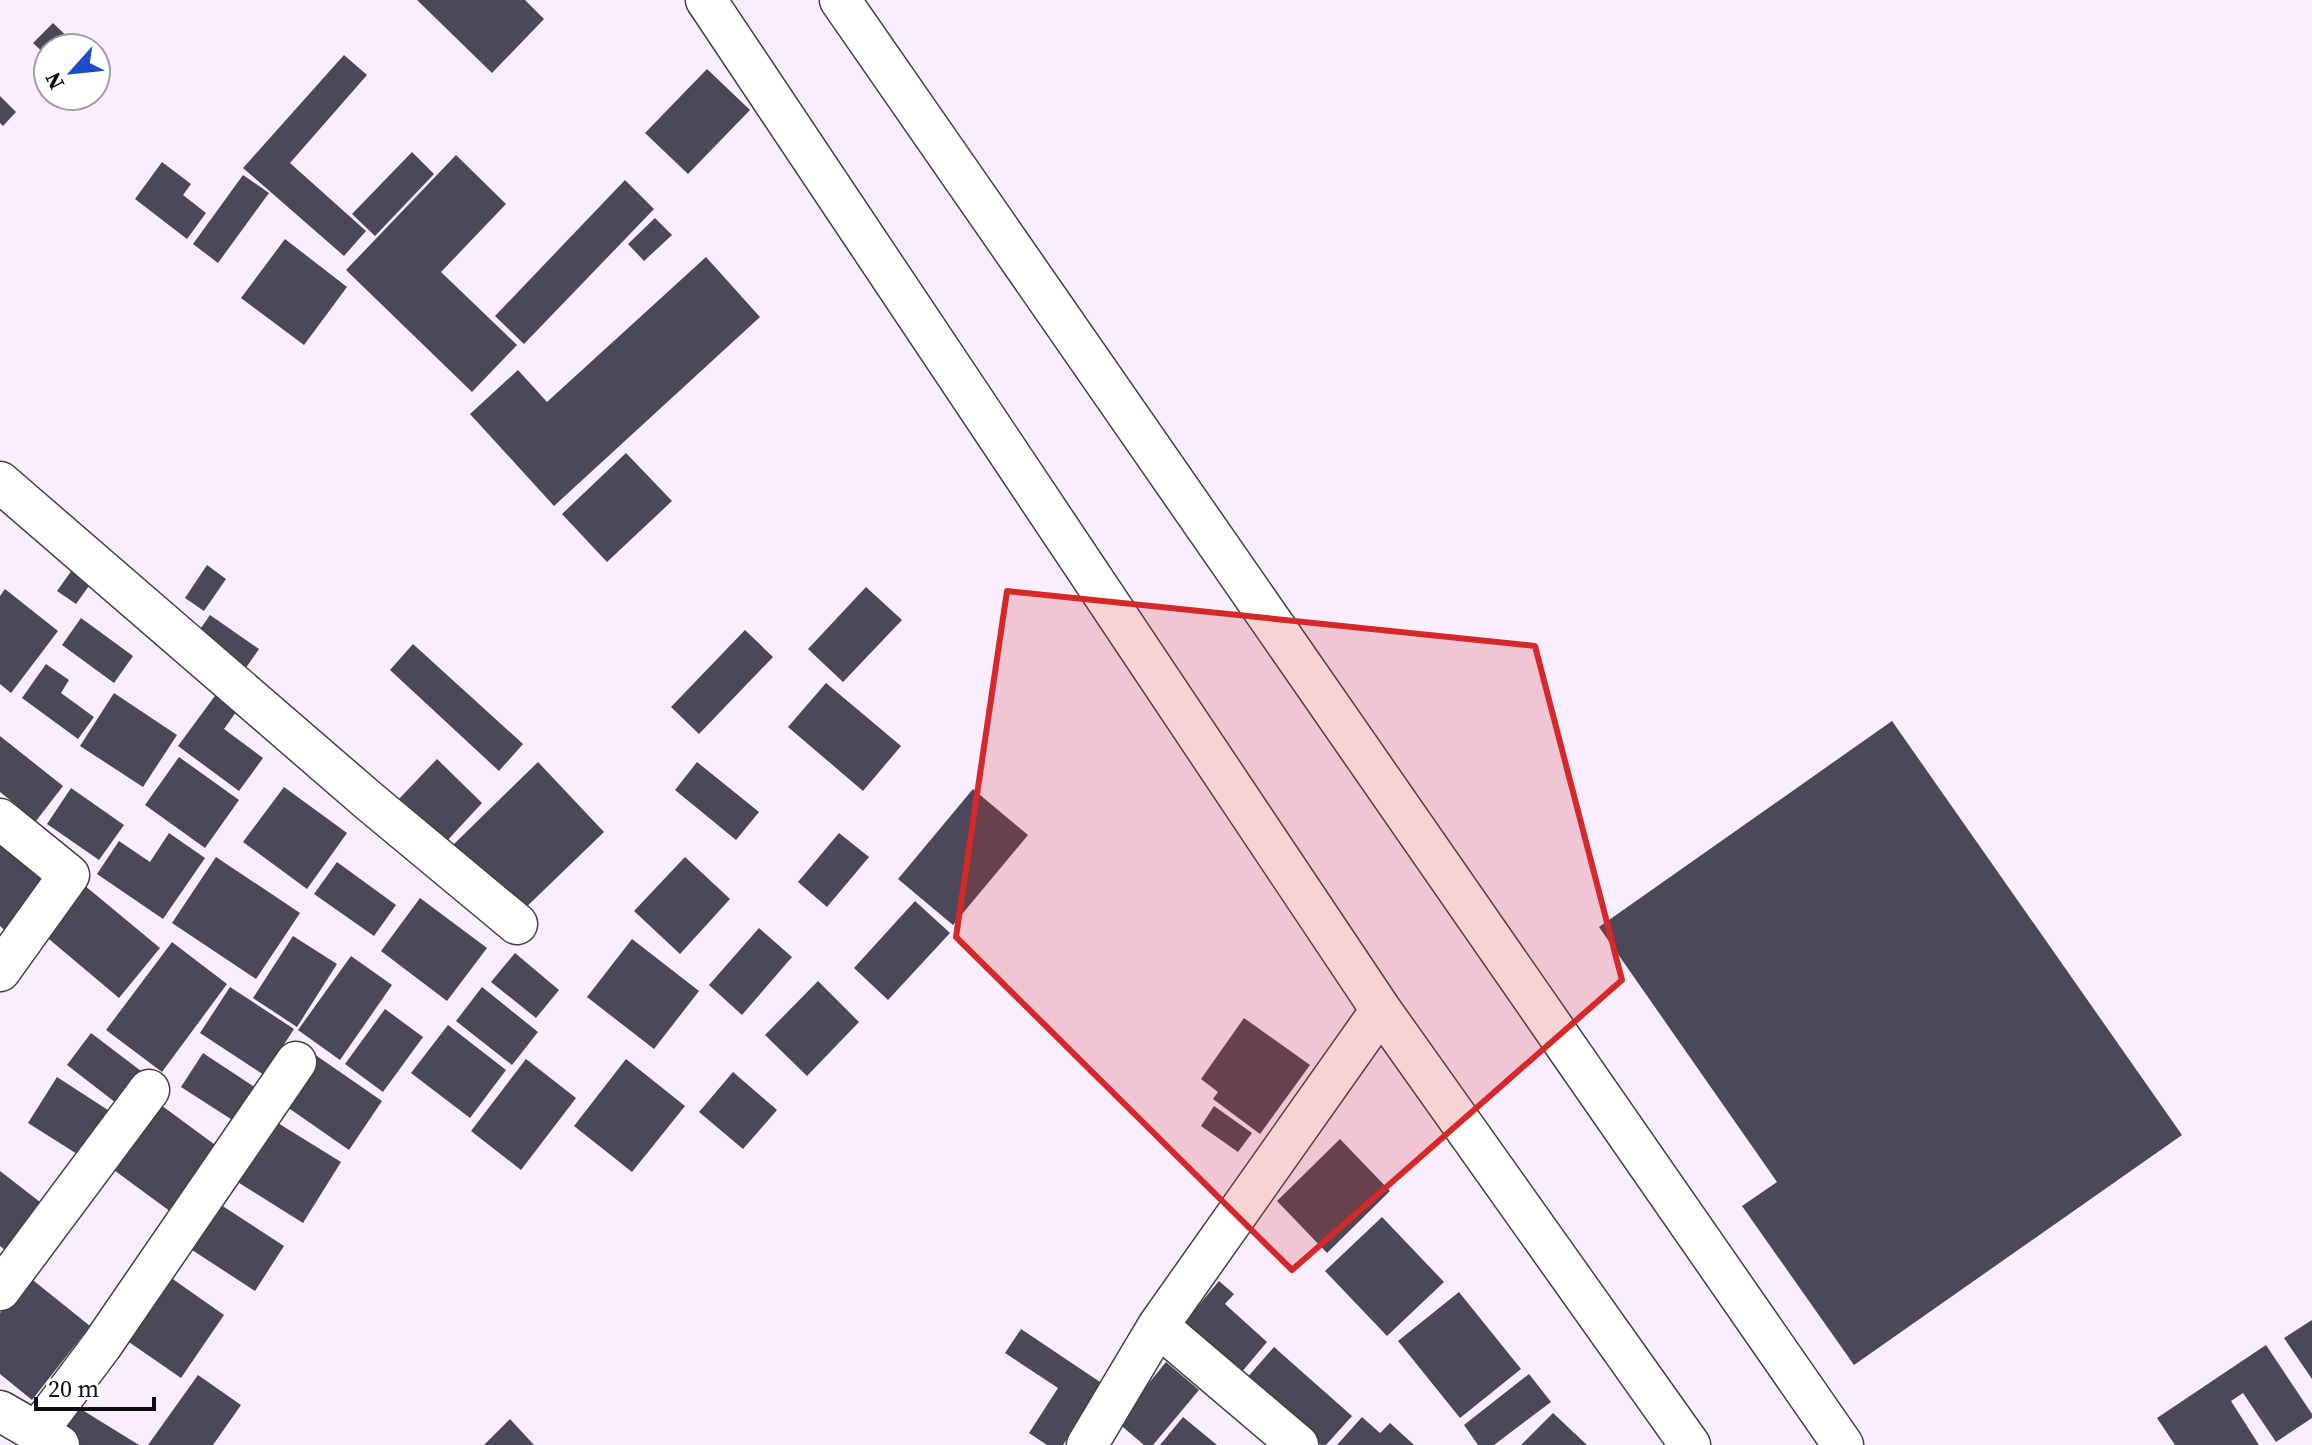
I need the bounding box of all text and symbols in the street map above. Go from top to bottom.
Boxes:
north arrow [32,32,112,112]
text: N [37,67,71,95]
scale bar [36,1361,154,1411]
text: 20 m [48,1372,99,1405]

